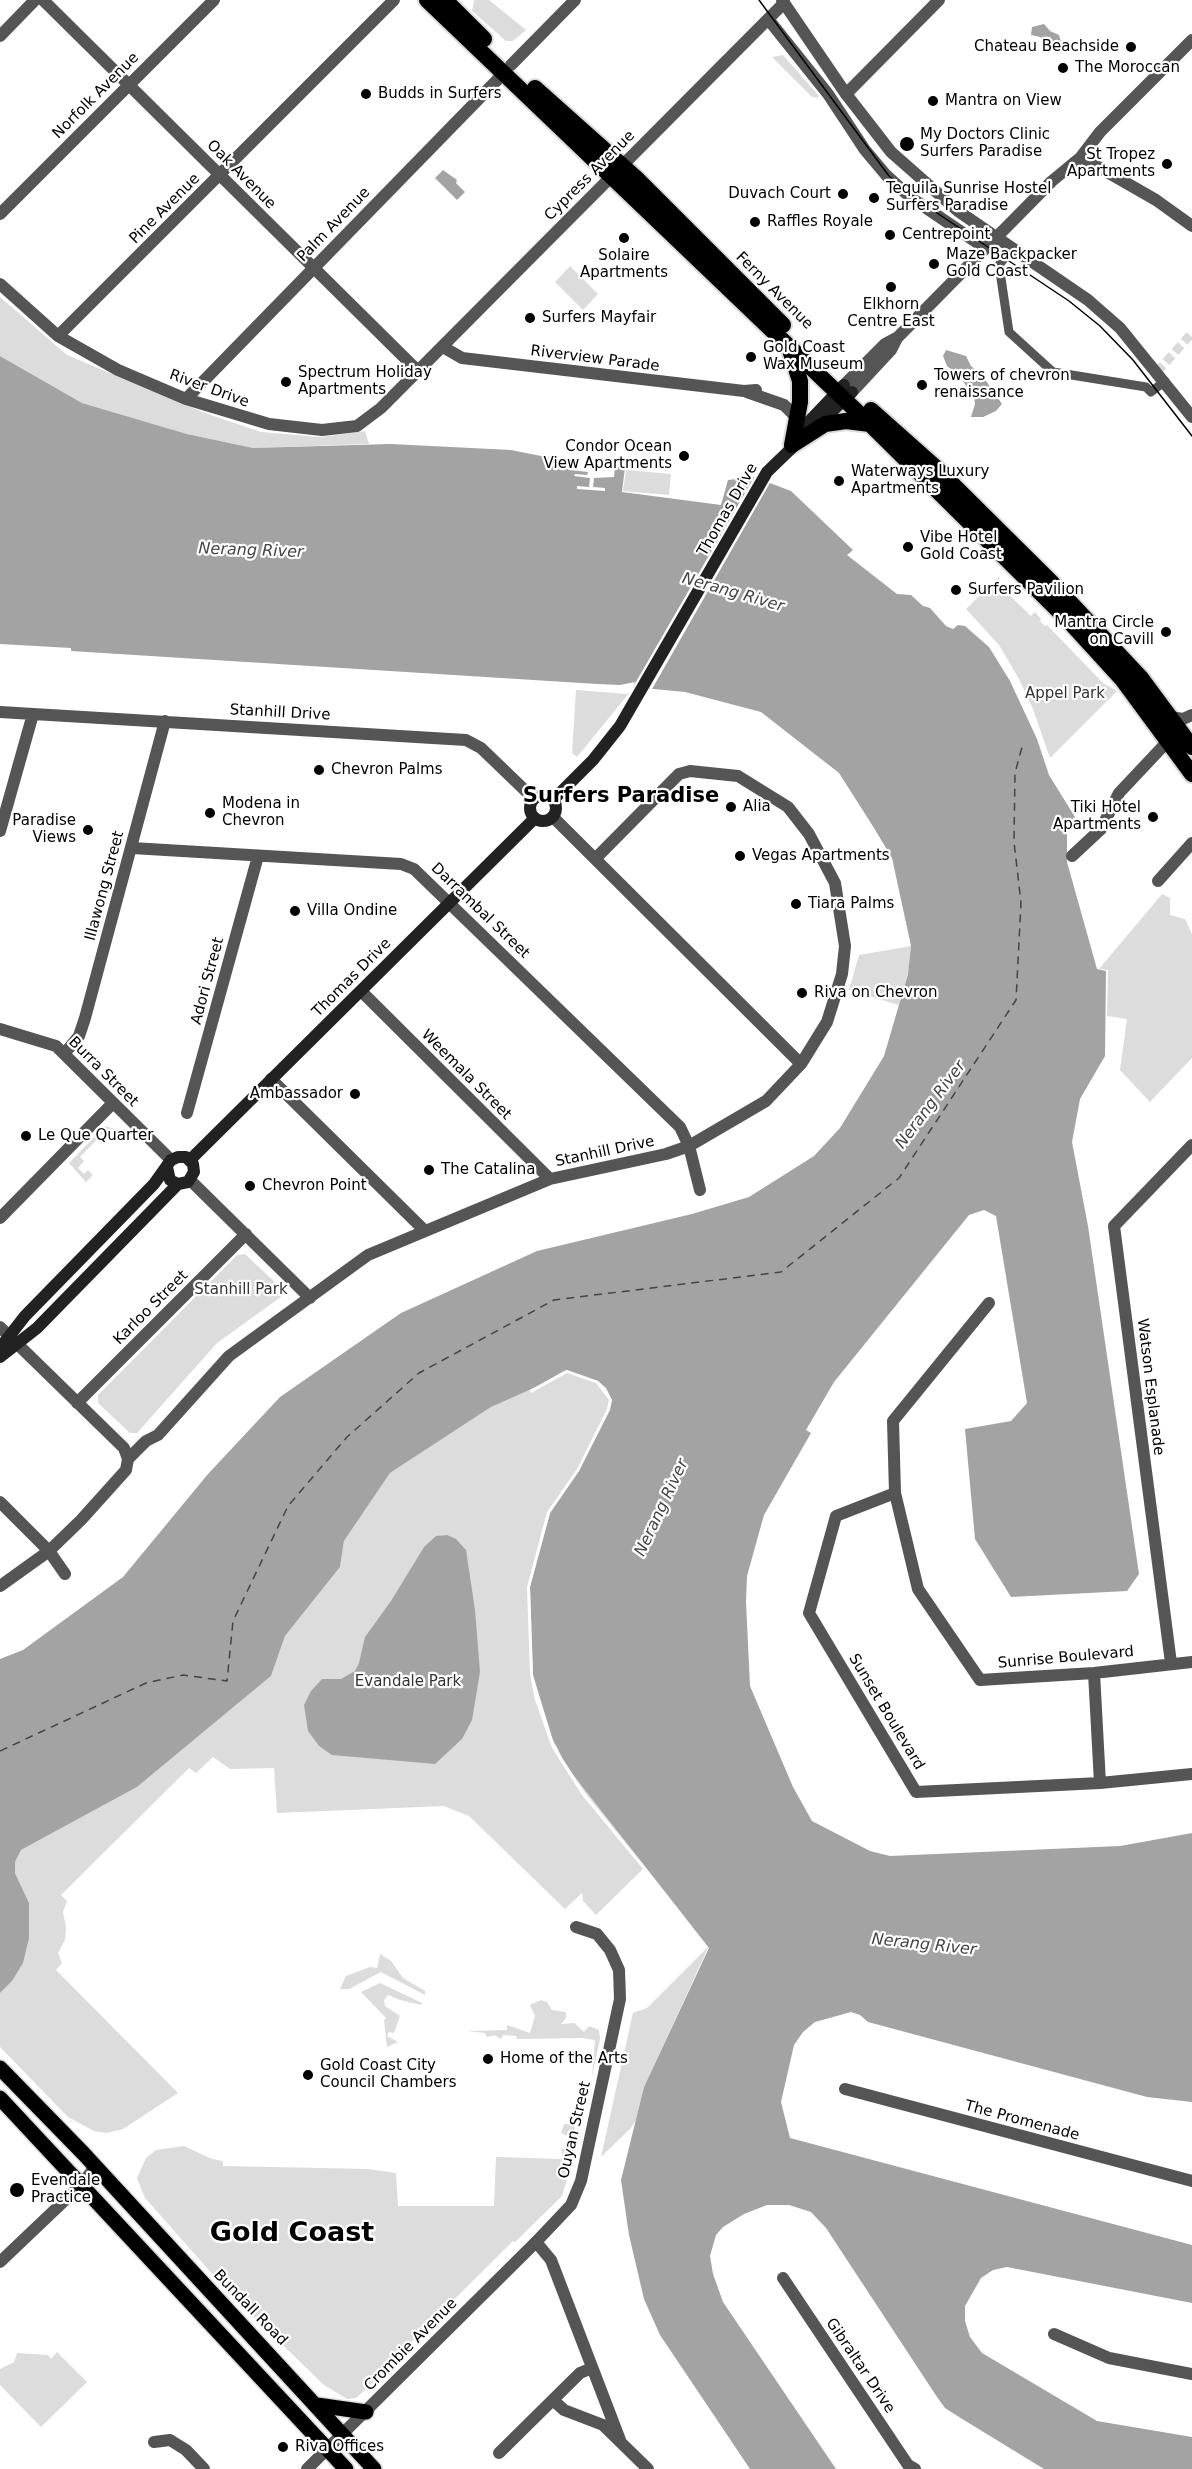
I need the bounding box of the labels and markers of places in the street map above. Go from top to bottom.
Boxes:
place label: Chateau Beachside [974,38,1119,56]
marker: Chateau Beachside [1124,40,1138,54]
place label: The Moroccan [1075,59,1180,77]
marker: The Moroccan [1056,61,1070,75]
place label: Budds in Surfers [378,85,502,103]
marker: Budds in Surfers [359,87,373,101]
place label: Mantra on View [945,92,1062,110]
marker: Mantra on View [926,94,940,108]
place label: My Doctors Clinic Surfers Paradise [920,126,1050,161]
marker: My Doctors Clinic Surfers Paradise [898,135,916,153]
place label: St Tropez Apartments [1067,146,1155,181]
marker: St Tropez Apartments [1160,157,1174,171]
place label: Tequila Sunrise Hostel Surfers Paradise [886,180,1051,215]
place label: Duvach Court [728,185,831,203]
marker: Duvach Court [836,187,850,201]
marker: Tequila Sunrise Hostel Surfers Paradise [867,191,881,205]
place label: Raffles Royale [767,213,873,231]
marker: Raffles Royale [748,215,762,229]
place label: Centrepoint [902,226,990,244]
marker: Centrepoint [883,228,897,242]
marker: Solaire Apartments [617,231,631,245]
place label: Maze Backpacker Gold Coast [946,246,1077,281]
place label: Solaire Apartments [580,247,668,282]
marker: Maze Backpacker Gold Coast [927,257,941,271]
marker: Elkhorn Centre East [884,280,898,294]
place label: Elkhorn Centre East [847,296,935,331]
place label: Surfers Mayfair [542,309,656,327]
marker: Surfers Mayfair [523,311,537,325]
place label: Gold Coast Wax Museum [763,339,863,374]
marker: Gold Coast Wax Museum [744,350,758,364]
place label: Spectrum Holiday Apartments [298,364,432,399]
place label: Towers of chevron renaissance [934,367,1070,402]
marker: Spectrum Holiday Apartments [279,375,293,389]
marker: Towers of chevron renaissance [915,378,929,392]
place label: Condor Ocean View Apartments [544,438,672,473]
marker: Condor Ocean View Apartments [677,449,691,463]
place label: Waterways Luxury Apartments [851,463,989,498]
marker: Waterways Luxury Apartments [832,474,846,488]
place label: Vibe Hotel Gold Coast [920,529,1002,564]
marker: Vibe Hotel Gold Coast [901,540,915,554]
place label: Surfers Pavilion [968,581,1084,599]
marker: Surfers Pavilion [949,583,963,597]
place label: Mantra Circle on Cavill [1054,614,1154,649]
marker: Mantra Circle on Cavill [1159,625,1173,639]
place label: Chevron Palms [331,761,443,779]
marker: Chevron Palms [312,763,326,777]
place label: Modena in Chevron [222,795,300,830]
place label: Alia [743,798,771,816]
place label: Tiki Hotel Apartments [1053,799,1141,834]
marker: Alia [724,800,738,814]
marker: Modena in Chevron [203,806,217,820]
marker: Tiki Hotel Apartments [1146,810,1160,824]
place label: Paradise Views [12,812,76,847]
marker: Paradise Views [81,823,95,837]
place label: Vegas Apartments [752,847,890,865]
marker: Vegas Apartments [733,849,747,863]
place label: Tiara Palms [808,895,894,913]
marker: Tiara Palms [789,897,803,911]
place label: Villa Ondine [307,902,397,920]
marker: Villa Ondine [288,904,302,918]
place label: Riva on Chevron [814,984,937,1002]
marker: Riva on Chevron [795,986,809,1000]
place label: Ambassador [250,1085,343,1103]
marker: Ambassador [348,1087,362,1101]
place label: Le Que Quarter [38,1127,153,1145]
marker: Le Que Quarter [19,1129,33,1143]
place label: The Catalina [441,1161,535,1179]
marker: The Catalina [422,1163,436,1177]
place label: Chevron Point [262,1177,367,1195]
marker: Chevron Point [243,1179,257,1193]
place label: Home of the Arts [500,2050,628,2068]
marker: Home of the Arts [481,2052,495,2066]
place label: Gold Coast City Council Chambers [320,2057,457,2092]
marker: Gold Coast City Council Chambers [301,2068,315,2082]
place label: Evendale Practice [31,2172,100,2207]
marker: Evendale Practice [8,2181,26,2199]
place label: Riva Offices [295,2438,384,2456]
marker: Riva Offices [276,2440,290,2454]

